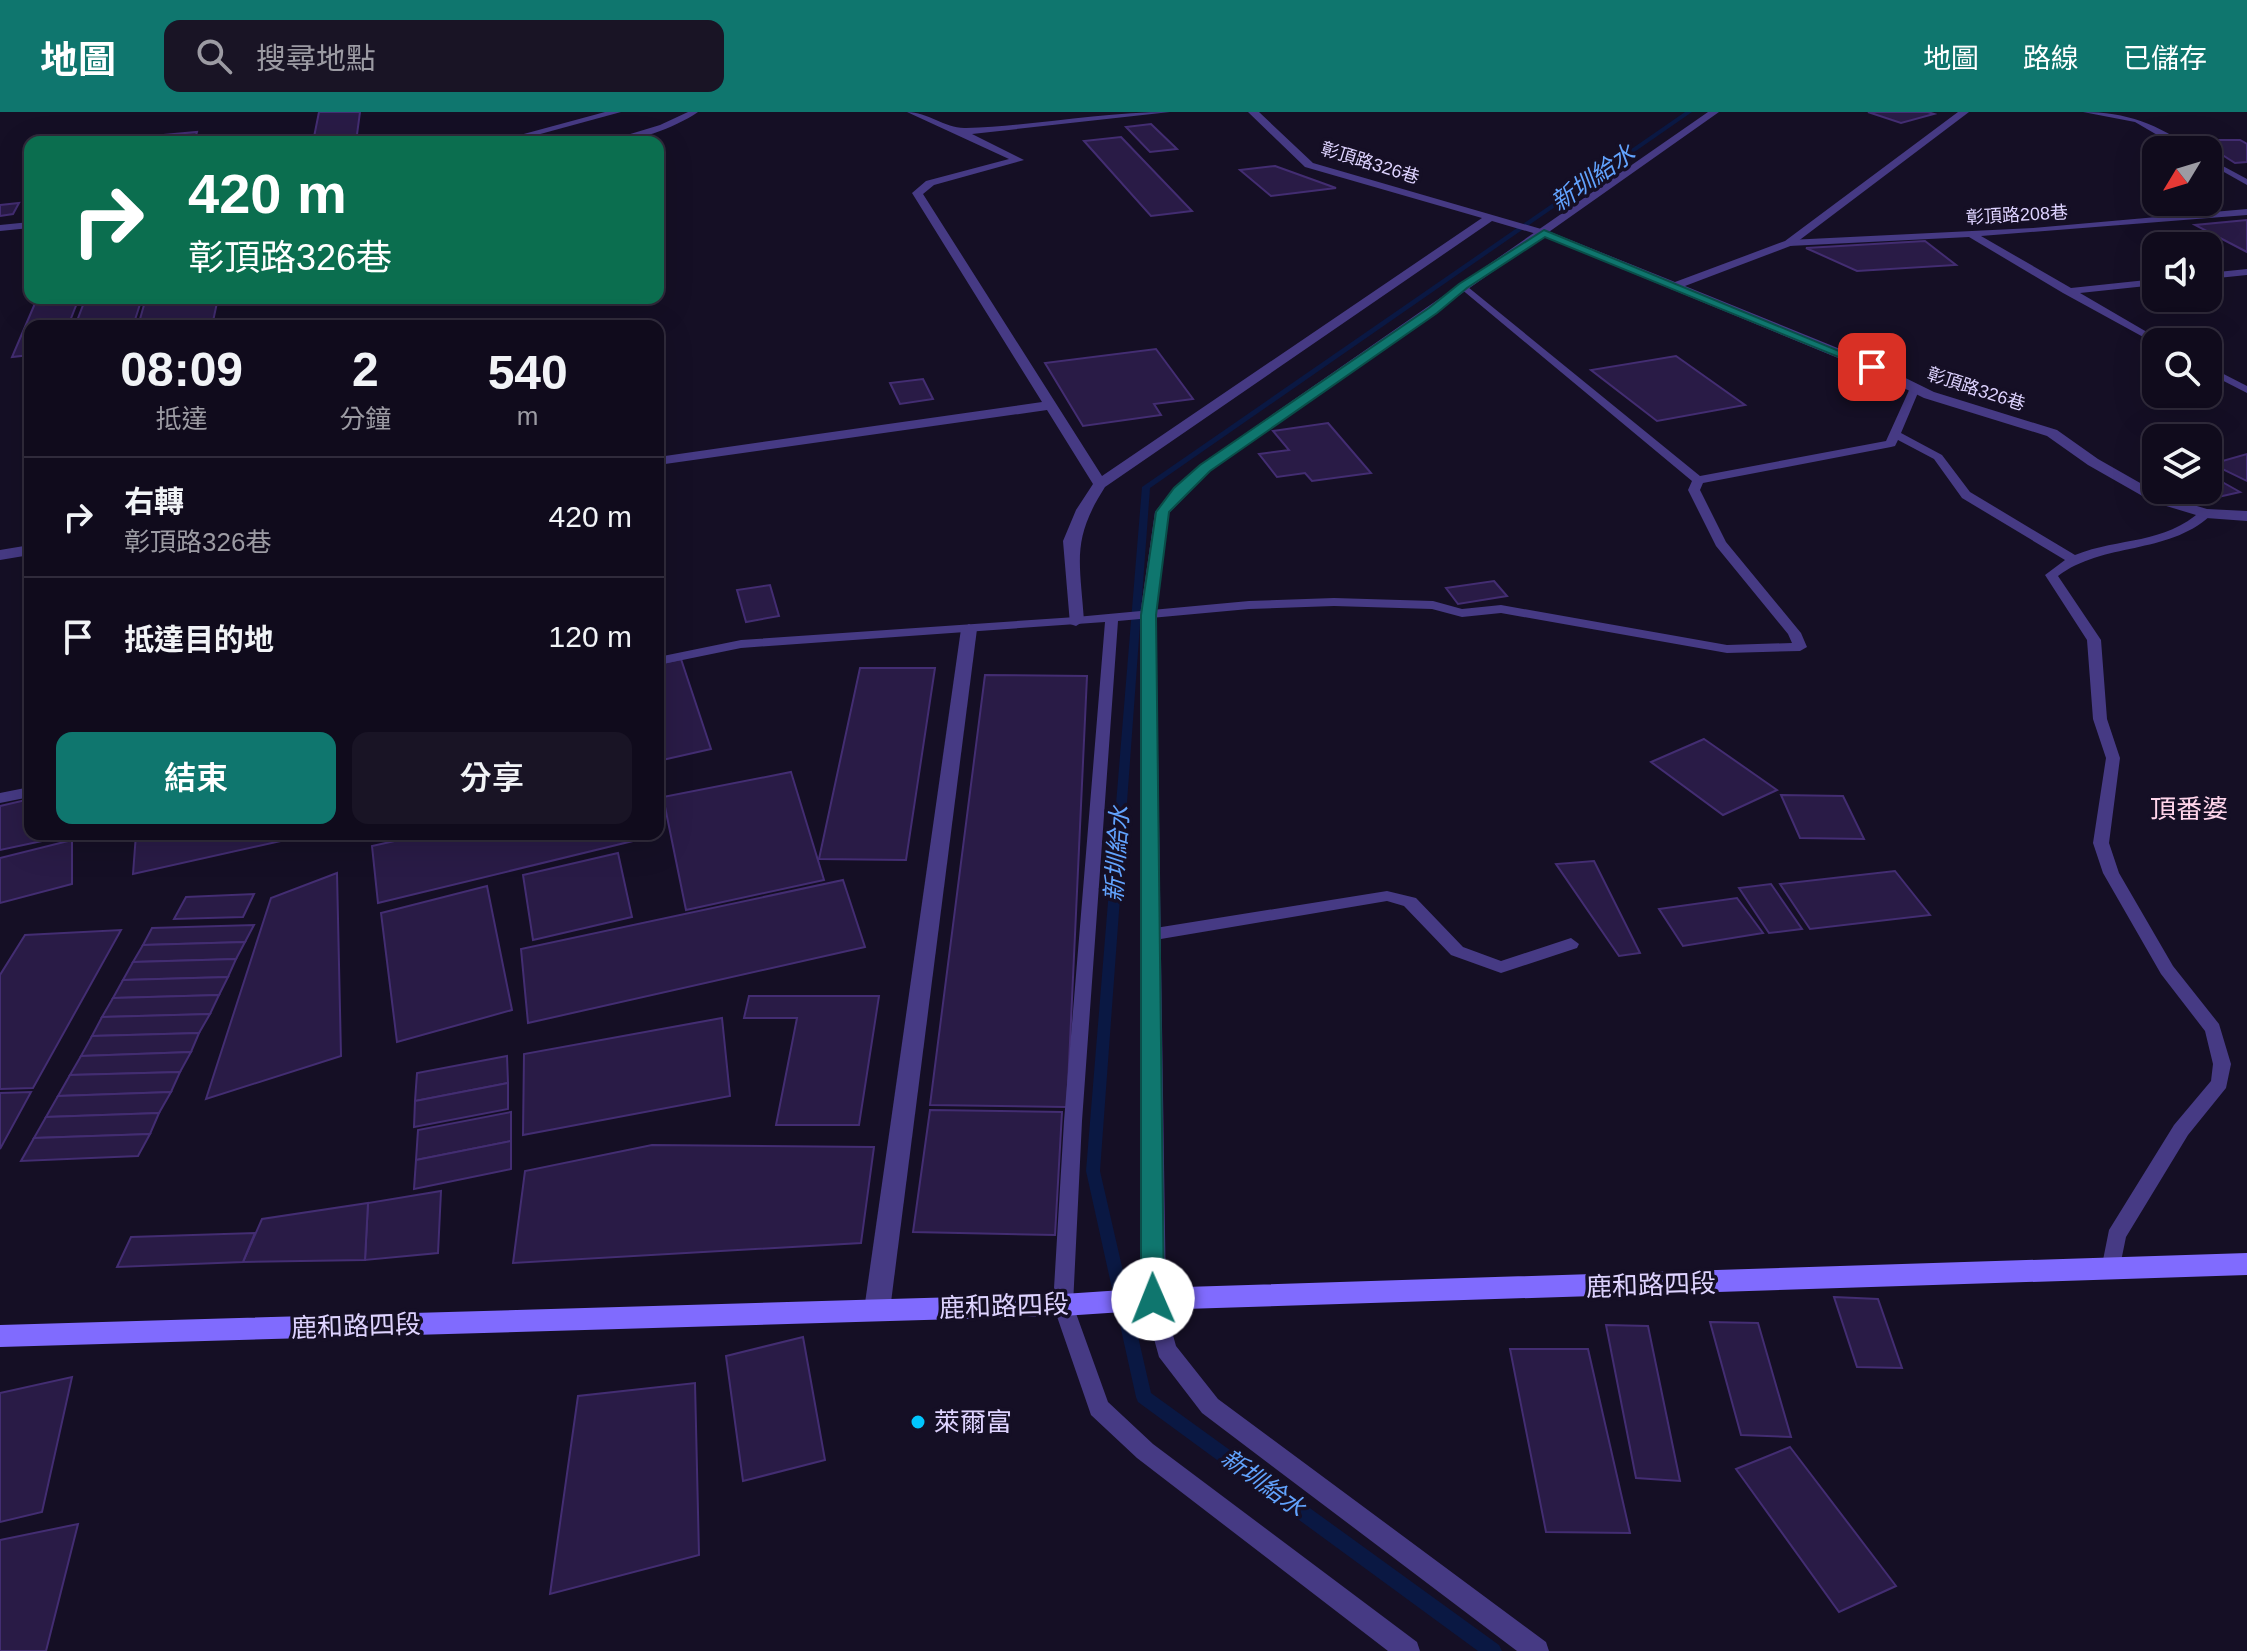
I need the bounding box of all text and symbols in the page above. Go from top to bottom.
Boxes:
search box [164,20,724,92]
icon: search [192,34,236,78]
text: 地圖 [40,39,116,81]
text: 搜尋地點 [256,42,376,75]
text: 地圖 [1923,43,1979,74]
text: 路線 [2023,43,2079,74]
text: 已儲存 [2123,43,2207,74]
north arrow [2142,136,2222,216]
map controls [2142,136,2222,504]
water label: 新圳給水 [1546,138,1641,216]
street label: 彰頂路326巷 [1318,139,1422,187]
text: 420 m [188,162,347,225]
icon: right [56,168,160,272]
street label: 彰頂路208巷 [1966,202,2068,228]
button: sound [2142,232,2222,312]
text: 彰頂路326巷 [188,237,392,278]
button: search [2142,328,2222,408]
pin [1838,333,1906,401]
text: 08:09 [120,343,243,396]
text: 2 [352,343,379,396]
icon: arrive [1850,345,1894,389]
text: 540 [488,346,568,399]
street label: 彰頂路326巷 [1924,364,2028,414]
text: m [517,401,539,431]
text: 抵達 [156,404,208,434]
text: 分鐘 [339,404,391,434]
button: layers [2142,424,2222,504]
text: 右轉 [124,485,184,518]
icon: right [56,495,100,539]
text: 420 m [549,500,632,533]
text: 彰頂路326巷 [124,527,271,557]
icon: arrive [56,615,100,659]
text: 120 m [549,620,632,653]
text: 抵達目的地 [124,623,274,656]
button: 結束 [56,732,336,824]
button: 分享 [352,732,632,824]
district label: 頂番婆 [2150,794,2228,824]
water label: 新圳給水 [1100,804,1133,903]
position arrow [1111,1257,1195,1341]
street label: 鹿和路四段 [1586,1268,1716,1302]
street label: 鹿和路四段 [939,1289,1069,1323]
street label: 鹿和路四段 [291,1309,421,1343]
place label: 萊爾富 [934,1407,1012,1437]
marker: 萊爾富 [909,1413,927,1431]
water label: 新圳給水 [1217,1443,1311,1522]

